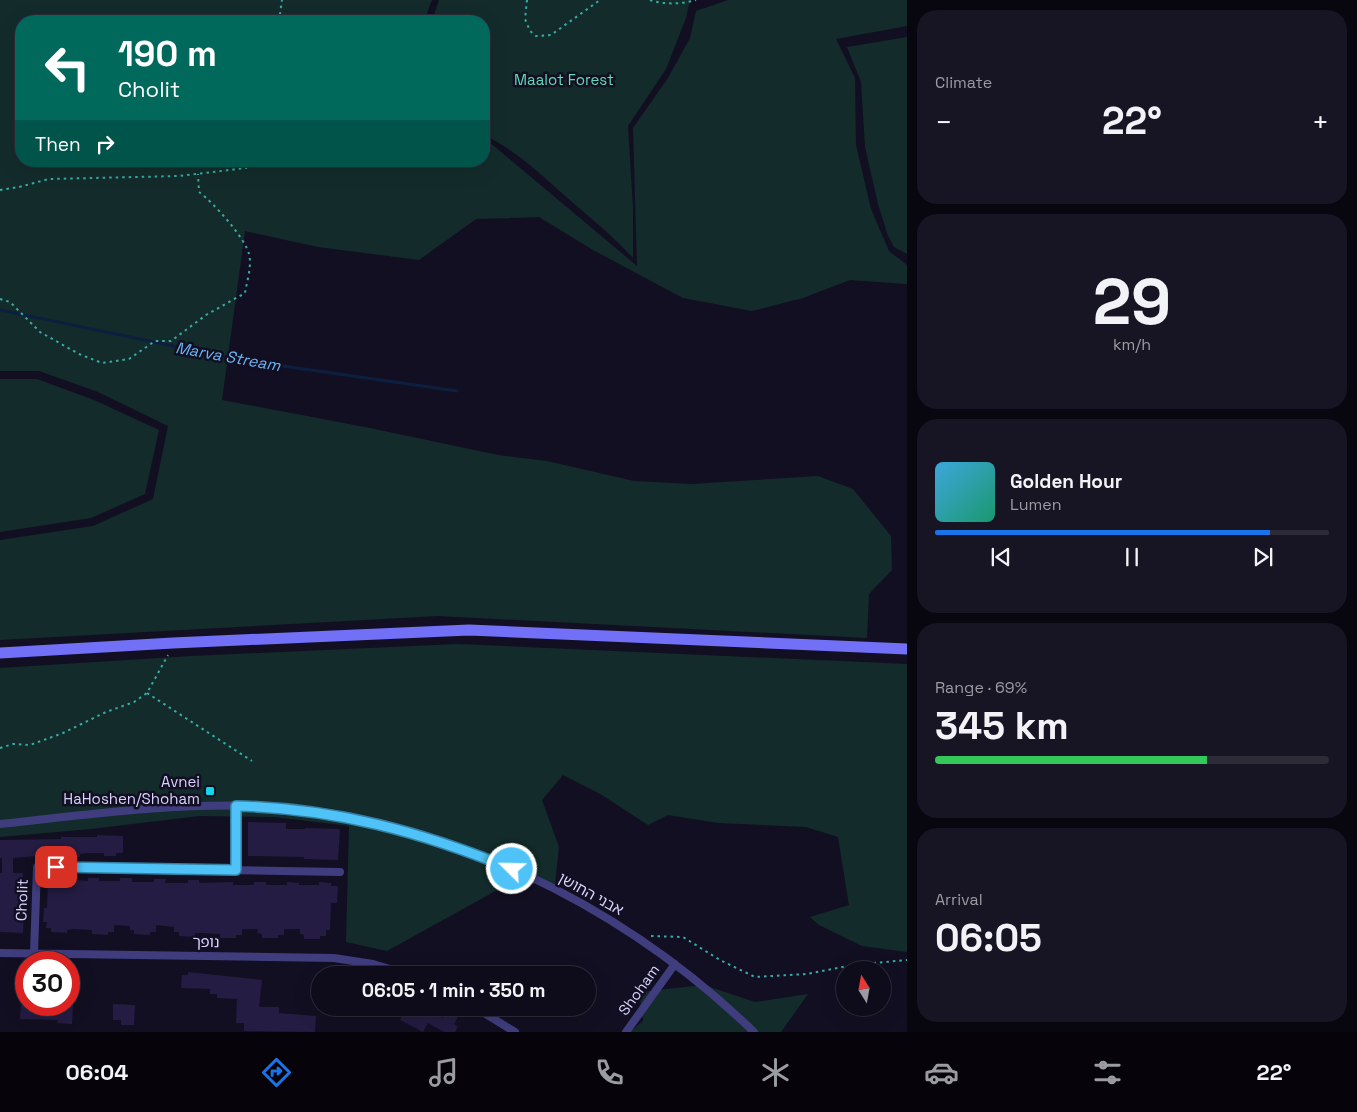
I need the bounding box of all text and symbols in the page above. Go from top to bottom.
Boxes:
text: 190 m [118,32,217,76]
icon: left [35,35,100,100]
park label: Maalot Forest [514,70,614,89]
text: Climate [935,72,992,93]
text: Cholit [118,75,180,103]
text: 22° [1102,97,1162,145]
text: − [935,104,952,140]
text: + [1312,104,1329,140]
icon: right [91,130,119,158]
text: Then [35,132,81,157]
text: 29 [1093,260,1171,343]
text: km/h [1113,334,1151,355]
water label: Marva Stream [174,337,283,376]
text: Golden Hour [1010,469,1122,494]
text: Lumen [1010,494,1062,515]
icon: previous [987,543,1015,571]
icon: pause [1118,543,1146,571]
icon: next [1249,543,1277,571]
text: Range · 69% [935,677,1027,698]
text: 345 km [935,702,1069,750]
place label: Avnei HaHoshen/Shoham [63,772,200,808]
marker: Avnei HaHoshen/Shoham [204,785,216,797]
position arrow [485,842,537,894]
pin [35,846,77,888]
icon: arrive [42,853,70,881]
street label: אבני החושן [555,868,627,919]
street label: Cholit [11,878,32,921]
text: Arrival [935,889,983,910]
text: 06:05 [935,914,1042,962]
street label: נופך [192,932,220,951]
speed limit sign: 30 [15,951,80,1016]
street label: Shoham [614,961,663,1019]
north arrow [836,961,891,1016]
map controls [836,961,891,1016]
text: 06:05 · 1 min · 350 m [362,978,545,1003]
icon: directions [259,1055,294,1090]
icon: music [426,1055,461,1090]
icon: phone [592,1055,627,1090]
icon: climate [758,1055,793,1090]
icon: car [924,1055,959,1090]
icon: filters [1090,1055,1125,1090]
text: 06:04 [66,1058,128,1086]
text: 22° [1257,1058,1291,1086]

